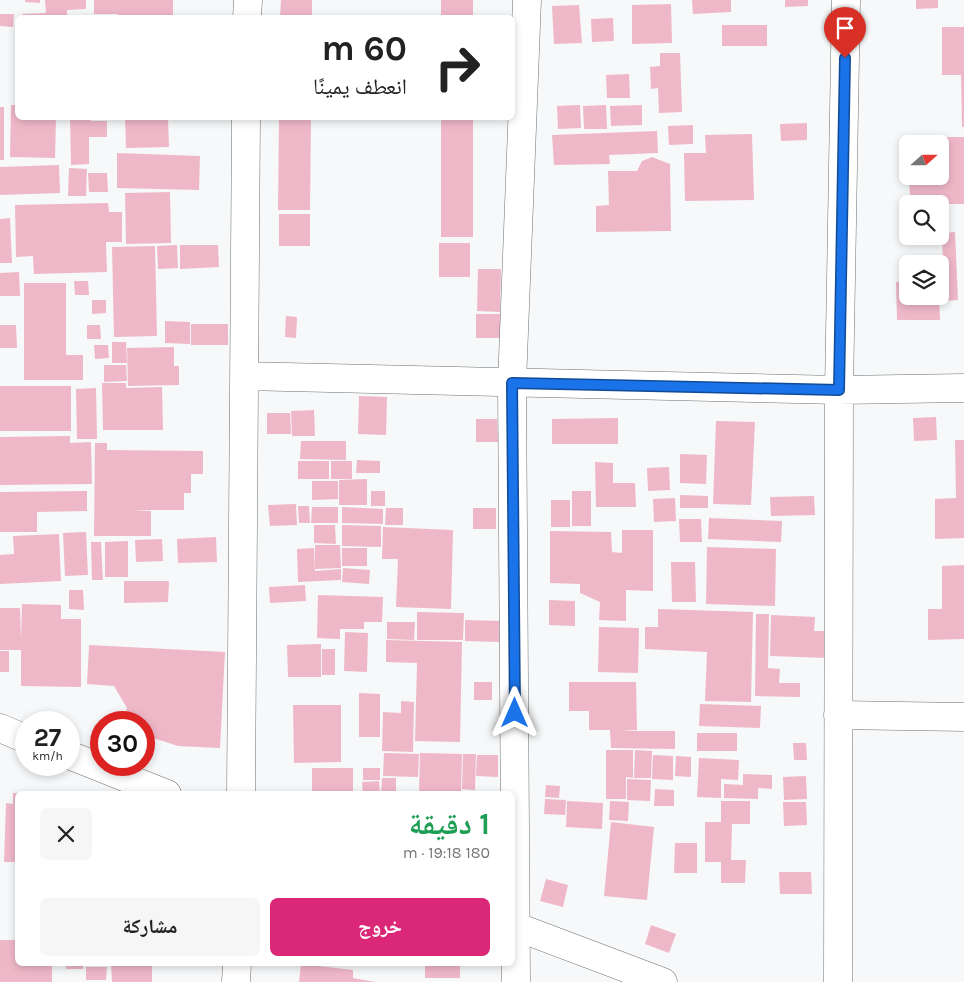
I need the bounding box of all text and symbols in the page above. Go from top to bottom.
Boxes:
pin [824,7,866,58]
icon: arrive [831,14,859,42]
text: 60 m [322,28,407,69]
icon: right [425,35,490,100]
text: انعطف يمينًا [313,74,407,100]
north arrow [899,135,949,185]
map controls [899,135,949,305]
button: search [899,195,949,245]
button: layers [899,255,949,305]
position arrow [488,686,540,738]
speed limit sign: 30 [90,711,155,776]
text: 27 [34,723,61,752]
text: km/h [32,749,63,763]
text: 1 دقيقة [409,806,490,842]
button: close [40,808,92,860]
text: 180 m · 19:18 [403,843,490,862]
button: مشاركة [40,898,260,956]
button: خروج [270,898,490,956]

